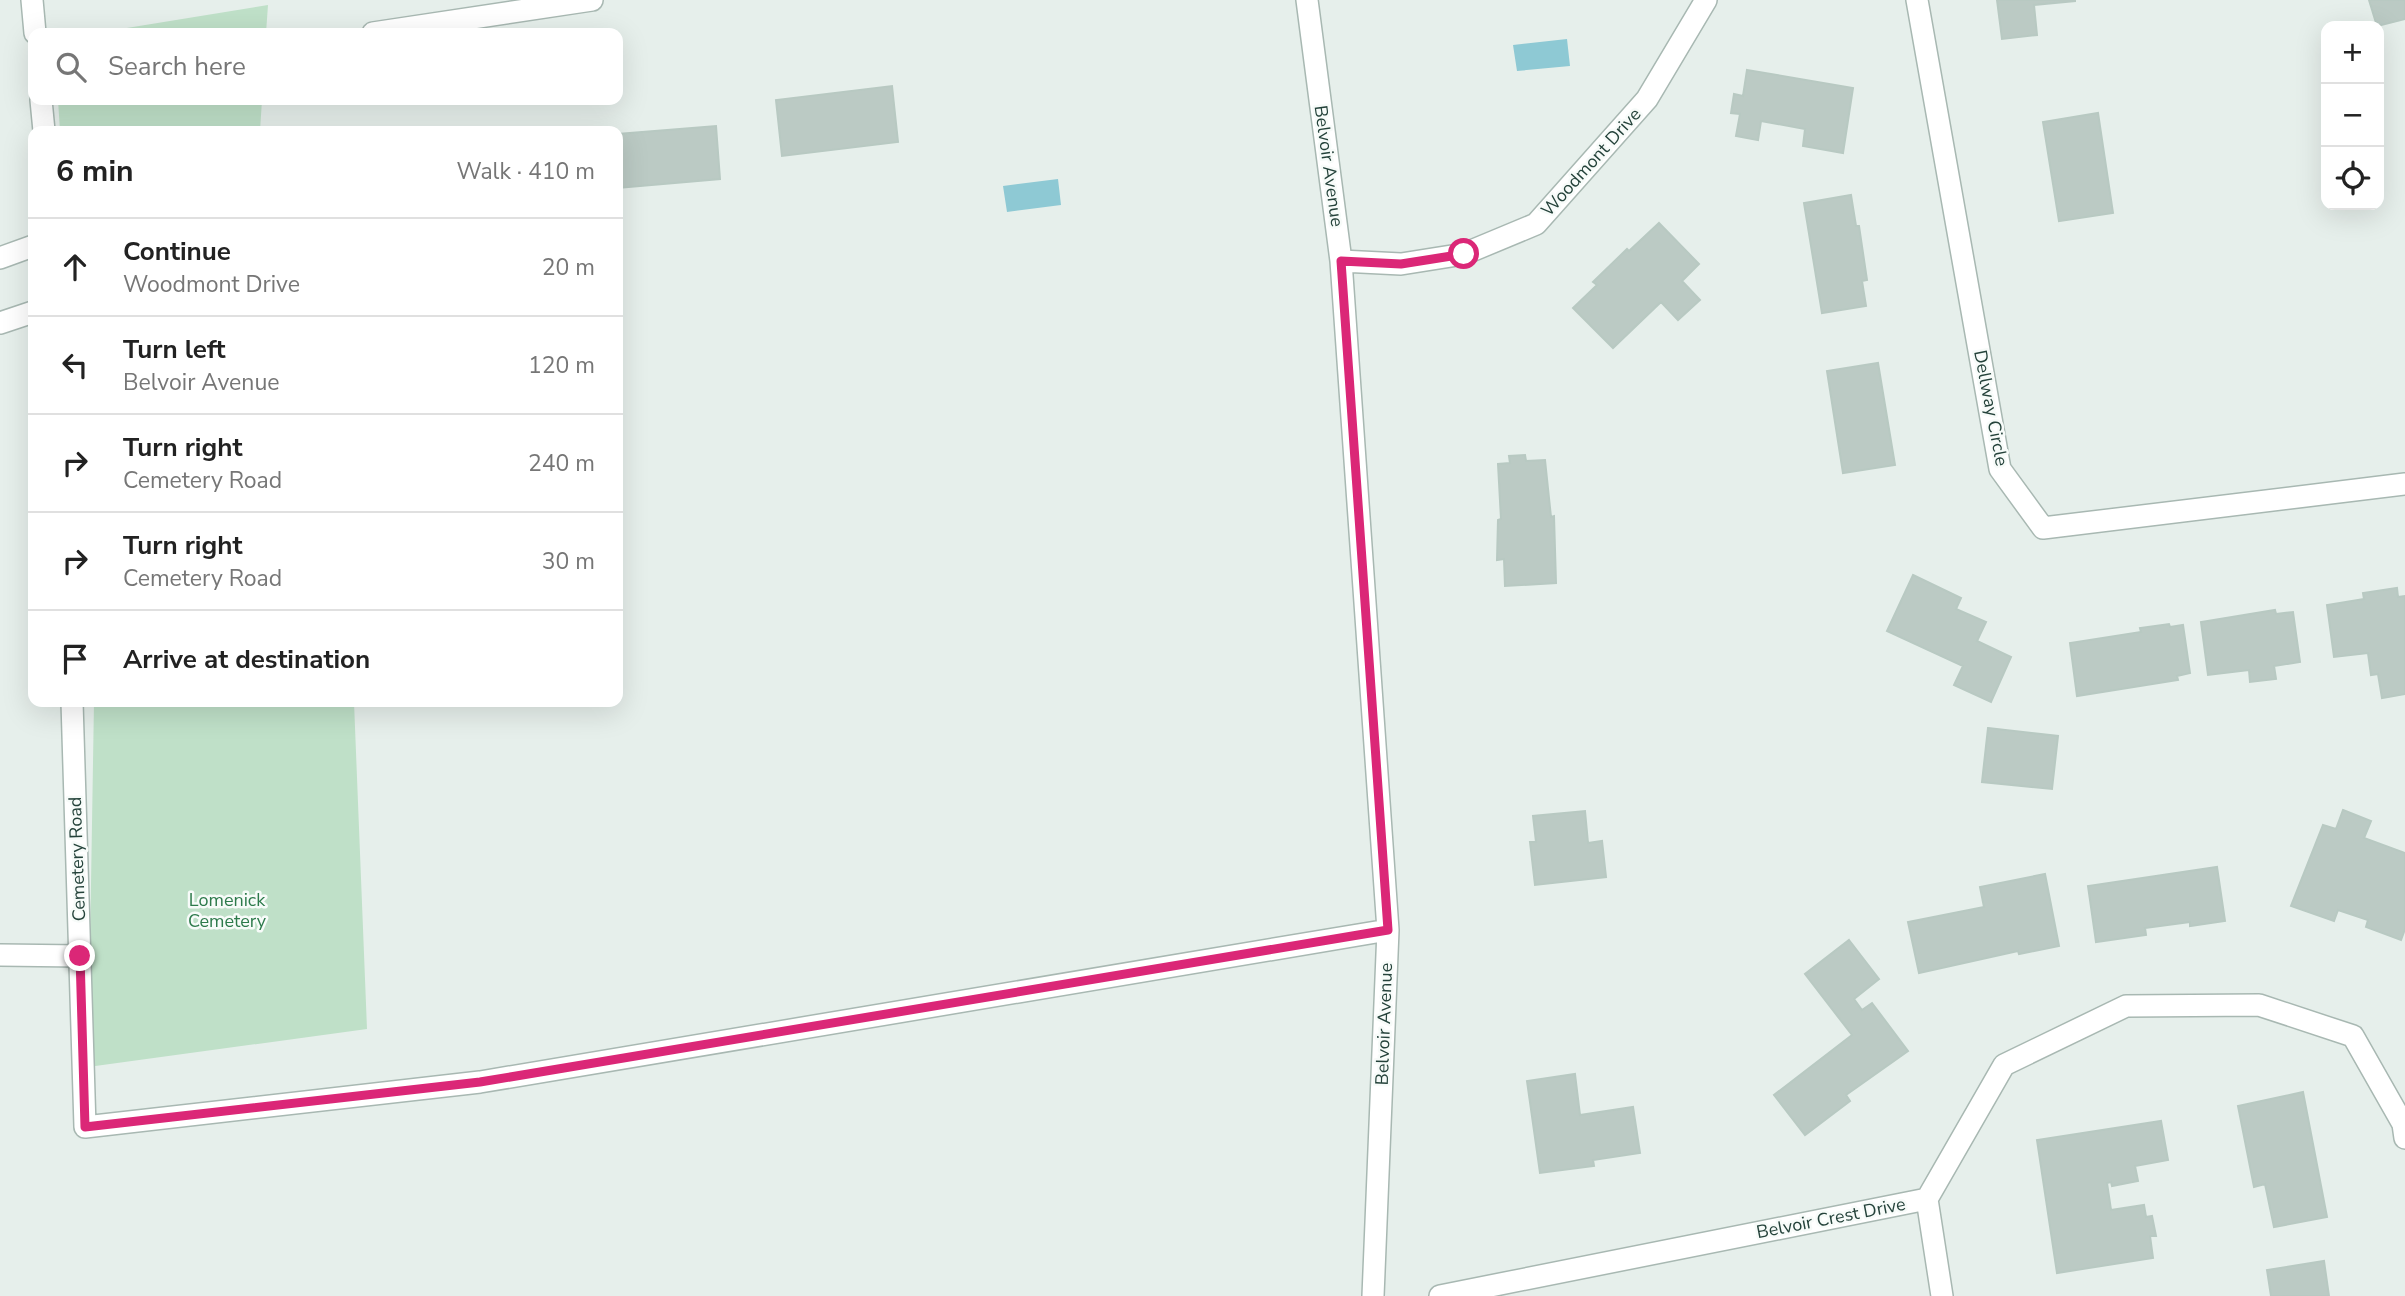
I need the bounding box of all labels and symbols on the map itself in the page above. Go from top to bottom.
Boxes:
street label: Woodmont Drive [1536,102,1646,222]
street label: Belvoir Avenue [1309,104,1349,228]
route start [1448,238,1479,269]
street label: Dellway Circle [1968,348,2014,468]
street label: Cemetery Road [63,796,91,922]
park label: Lomenick Cemetery [188,888,267,933]
route end [64,940,95,971]
street label: Belvoir Avenue [1370,962,1398,1086]
street label: Belvoir Crest Drive [1754,1192,1908,1244]

